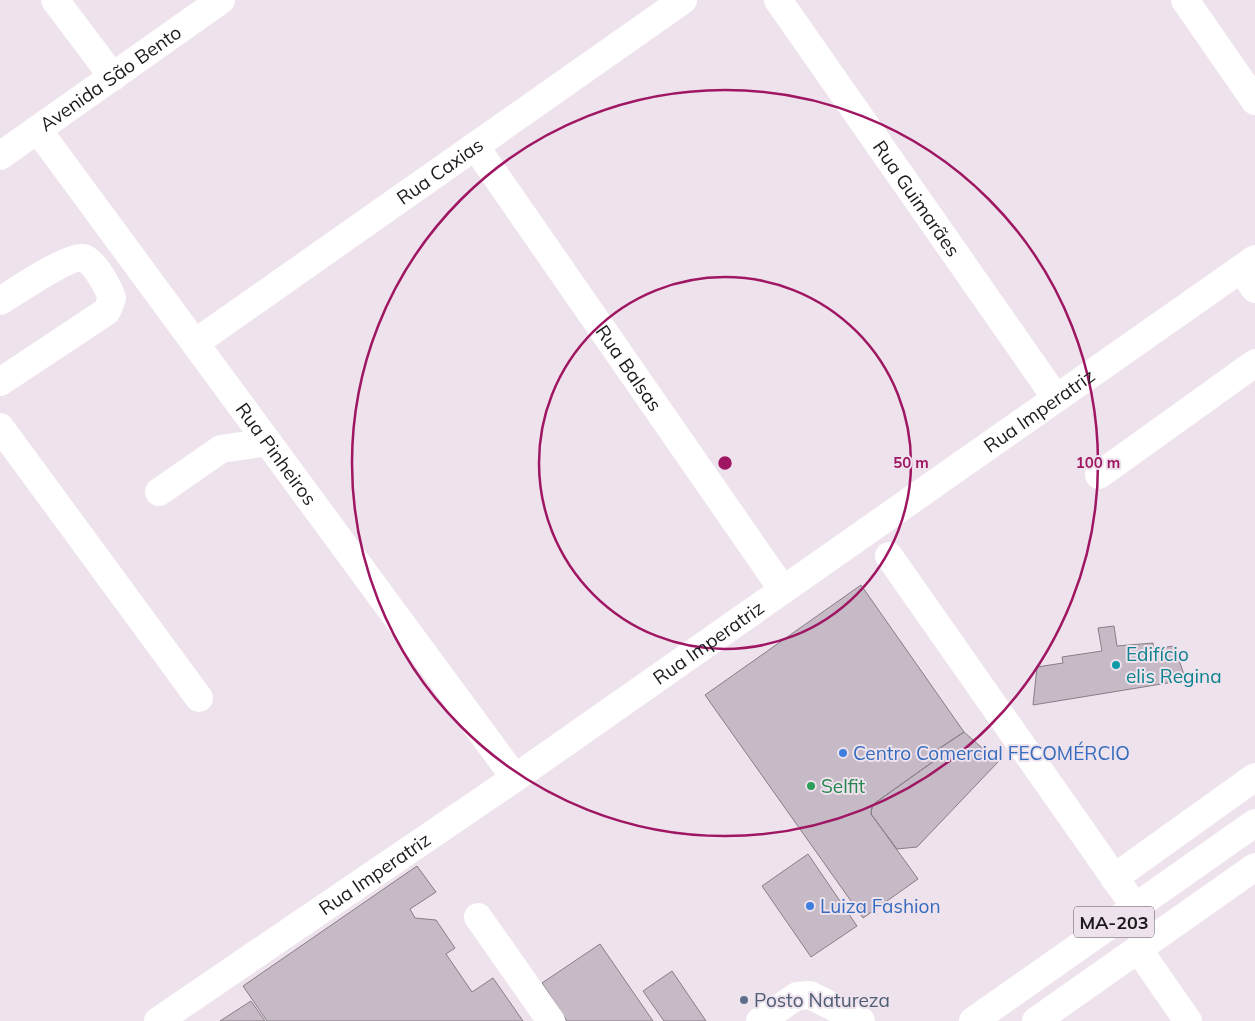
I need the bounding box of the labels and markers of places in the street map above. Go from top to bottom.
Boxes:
centre of rings [716,454,734,472]
place label: Edifício elis Regina [1126,642,1222,688]
marker: Edifício elis Regina [1110,659,1122,671]
place label: Centro Comercial FECOMÉRCIO [853,741,1130,765]
marker: Centro Comercial FECOMÉRCIO [837,747,849,759]
place label: Selfit [821,774,866,798]
marker: Selfit [805,780,817,792]
place label: Luiza Fashion [820,894,941,918]
marker: Luiza Fashion [804,900,816,912]
place label: Posto Natureza [754,988,890,1012]
marker: Posto Natureza [738,994,750,1006]

